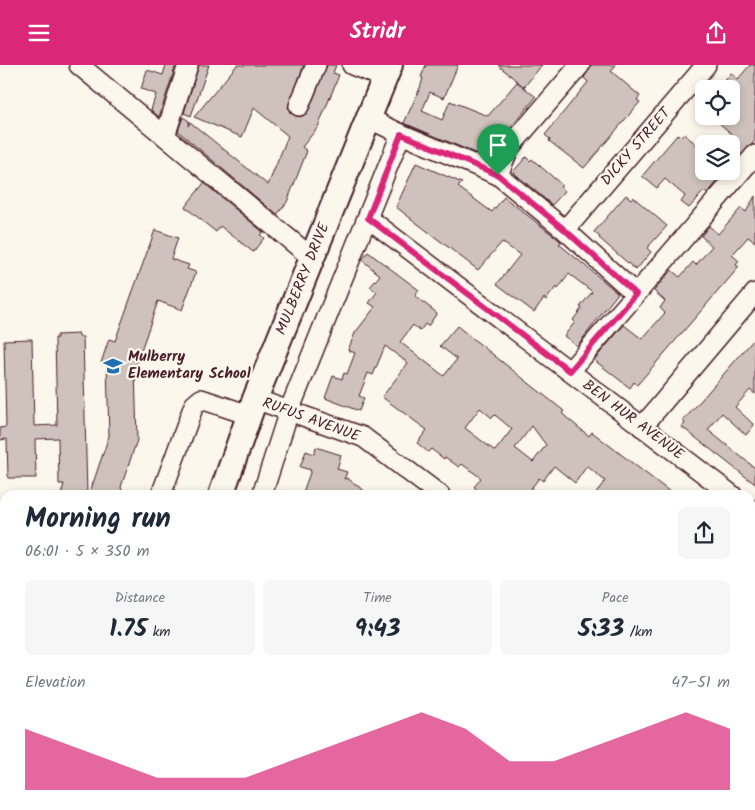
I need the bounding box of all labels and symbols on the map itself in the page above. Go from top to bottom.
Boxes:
street label: DICKY STREET [595,101,678,192]
pin [477,124,519,175]
street label: MULBERRY DRIVE [270,218,337,339]
place label: Mulberry Elementary School [128,345,251,386]
school or university icon: Mulberry Elementary School [102,355,124,377]
street label: BEN HUR AVENUE [577,374,690,467]
street label: RUFUS AVENUE [259,391,364,449]

